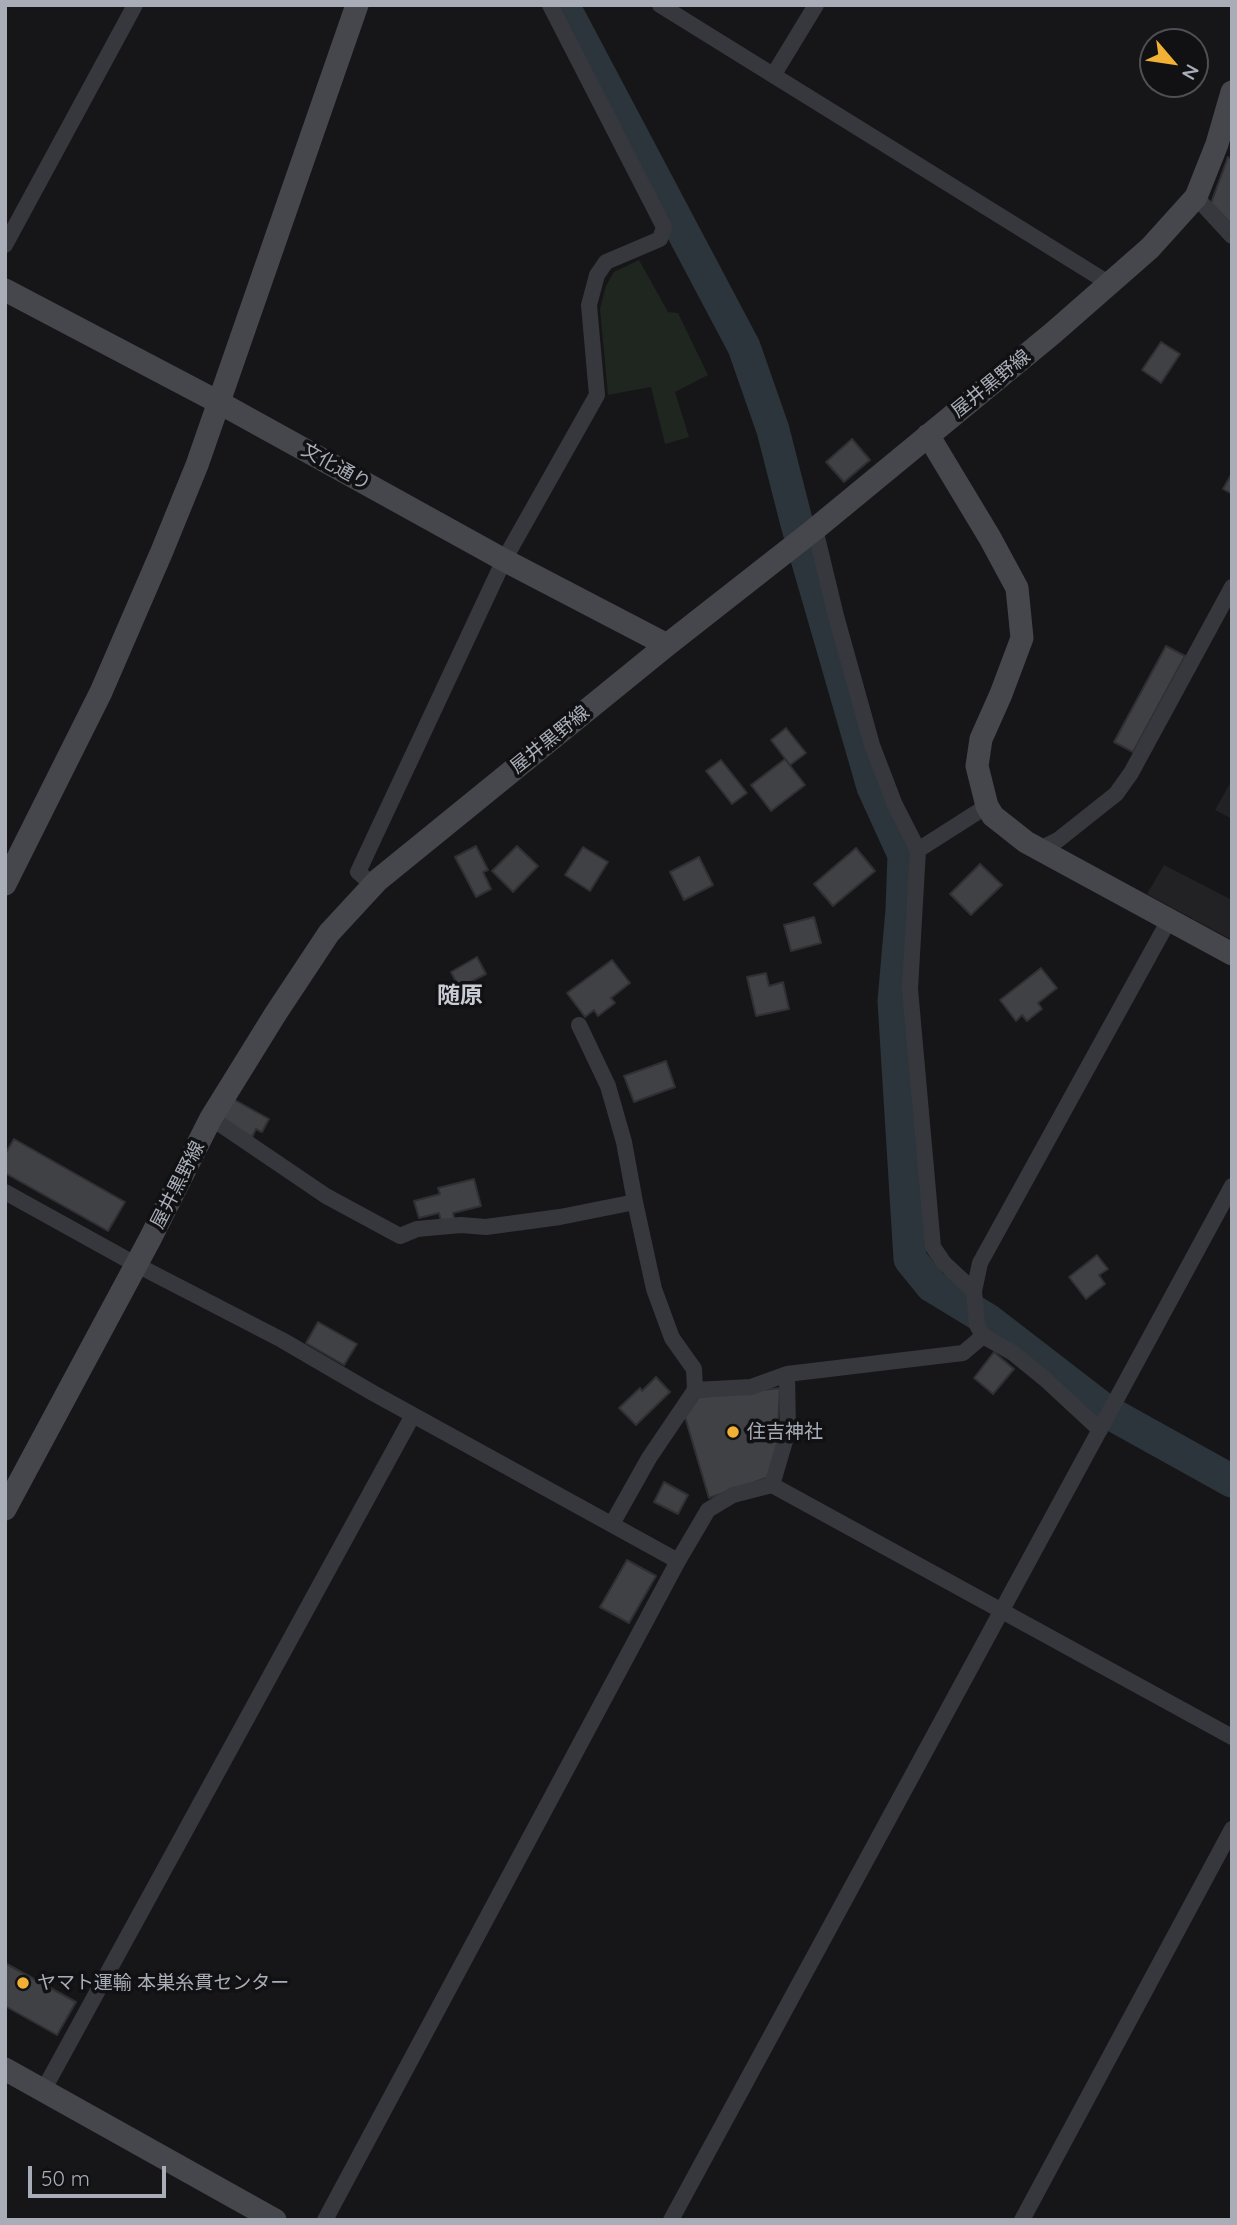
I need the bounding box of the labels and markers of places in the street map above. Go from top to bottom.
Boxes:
place label: 住吉神社 [747,1421,823,1443]
marker: 住吉神社 [725,1424,741,1440]
place label: ヤマト運輸 本巣糸貫センター [37,1972,289,1994]
marker: ヤマト運輸 本巣糸貫センター [15,1975,31,1991]

